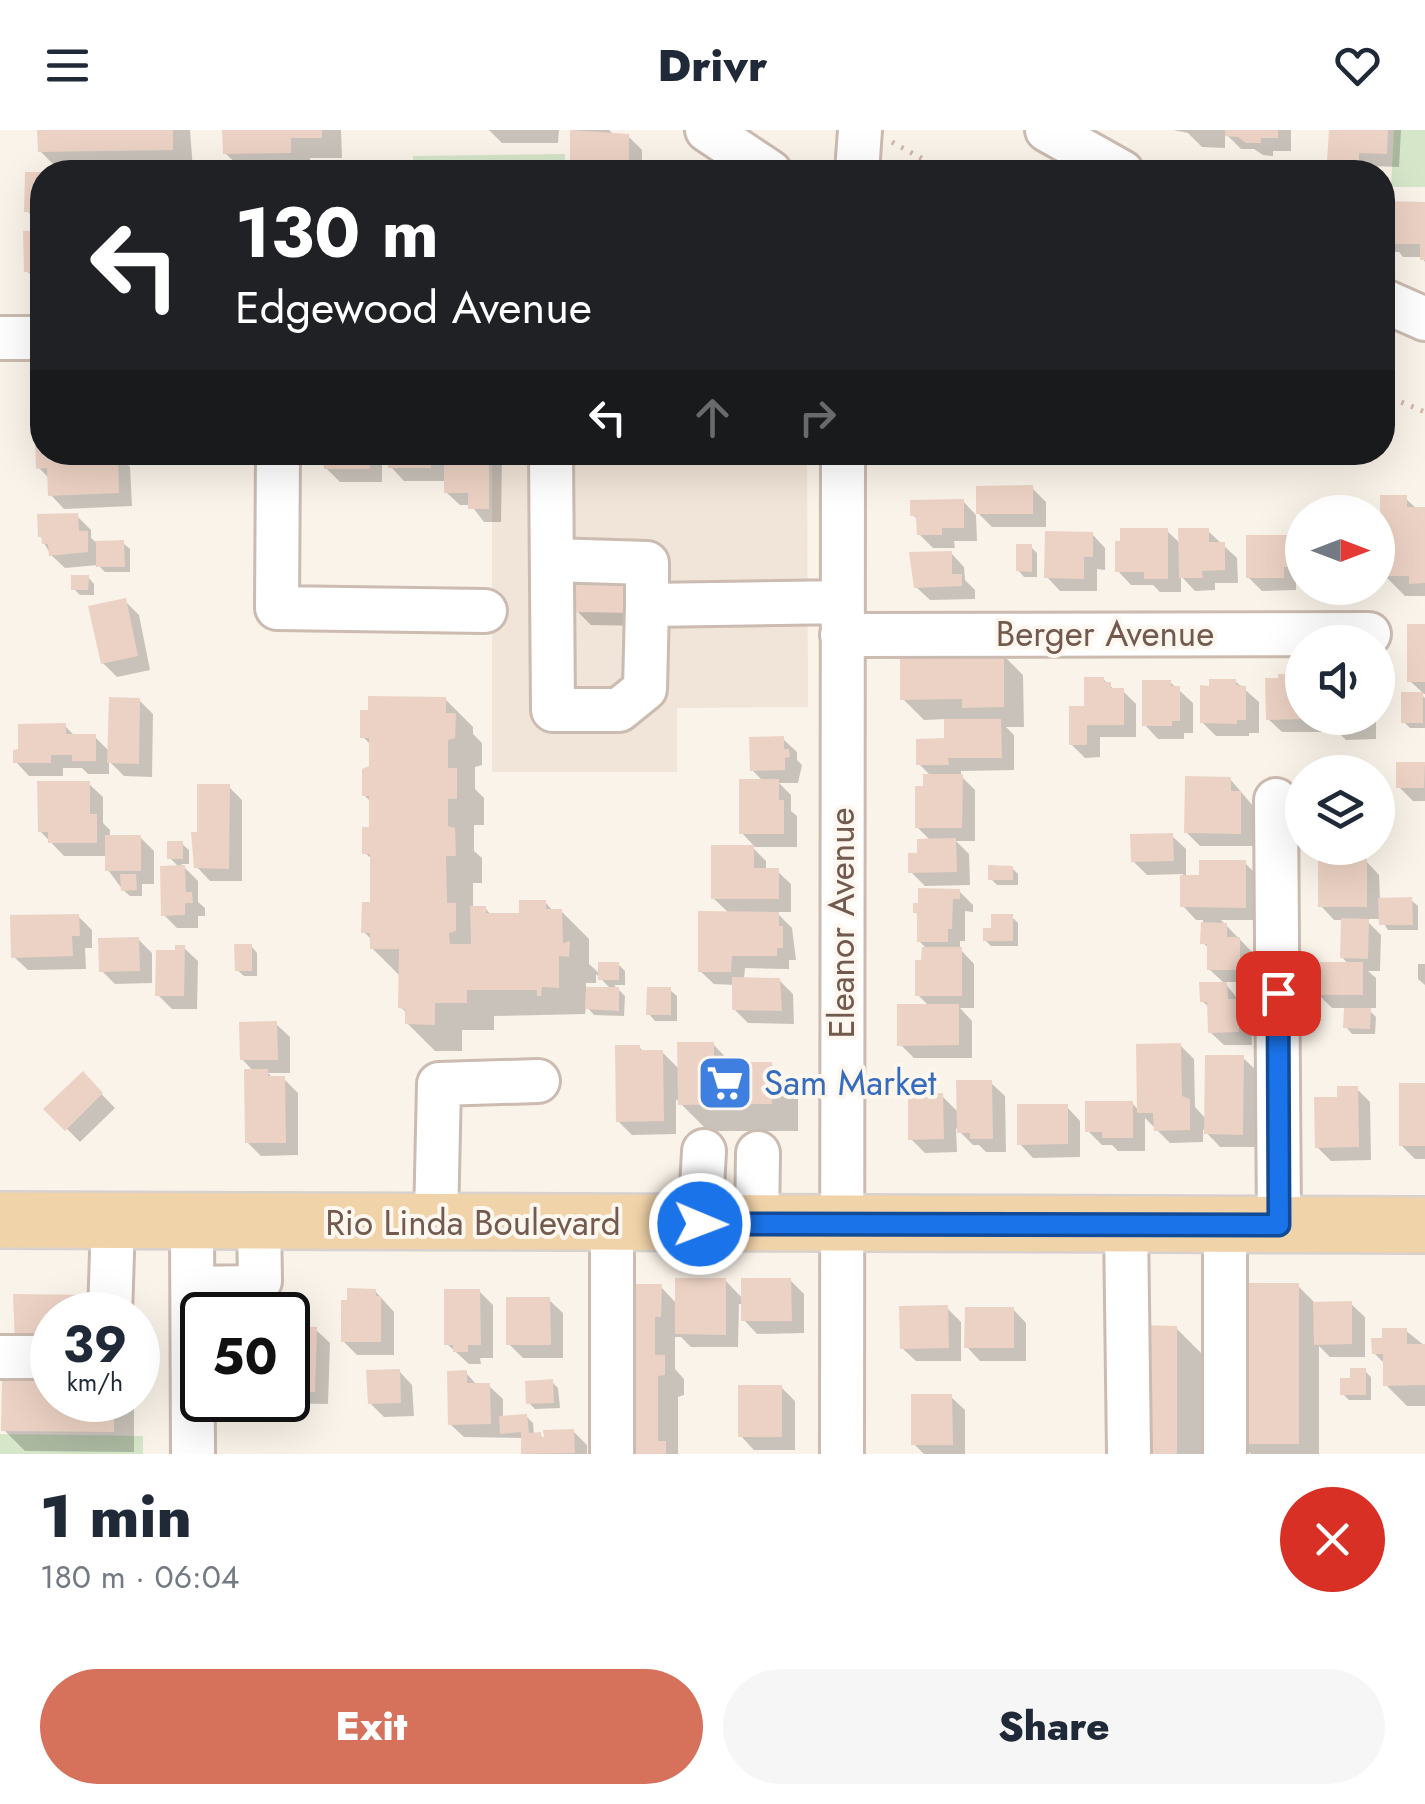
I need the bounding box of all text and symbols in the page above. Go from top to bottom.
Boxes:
text: Drivr [657,33,768,98]
icon: menu [40,38,95,93]
icon: heart [1330,38,1385,93]
text: 130 m [235,182,439,283]
icon: left [70,200,200,330]
text: Edgewood Avenue [235,275,592,340]
icon: left [580,390,635,445]
icon: ahead [685,390,740,445]
icon: right [790,390,845,445]
north arrow [1285,495,1395,605]
map controls [1285,495,1395,865]
street label: Berger Avenue [996,609,1214,659]
button: sound [1285,625,1395,735]
button: layers [1285,755,1395,865]
street label: Eleanor Avenue [817,807,867,1039]
pin [1236,951,1321,1036]
icon: arrive [1251,966,1306,1021]
supermarket icon: Sam Market [695,1053,755,1113]
place label: Sam Market [764,1058,937,1108]
position arrow [648,1172,752,1276]
street label: Rio Linda Boulevard [325,1198,621,1248]
speed limit sign: 50 [180,1292,310,1422]
text: 39 [63,1308,127,1381]
text: km/h [67,1364,123,1400]
text: 1 min [40,1473,192,1560]
button: close [1280,1487,1385,1592]
text: 180 m · 06:04 [40,1554,240,1600]
button: Exit [40,1669,703,1784]
button: Share [723,1669,1385,1784]

